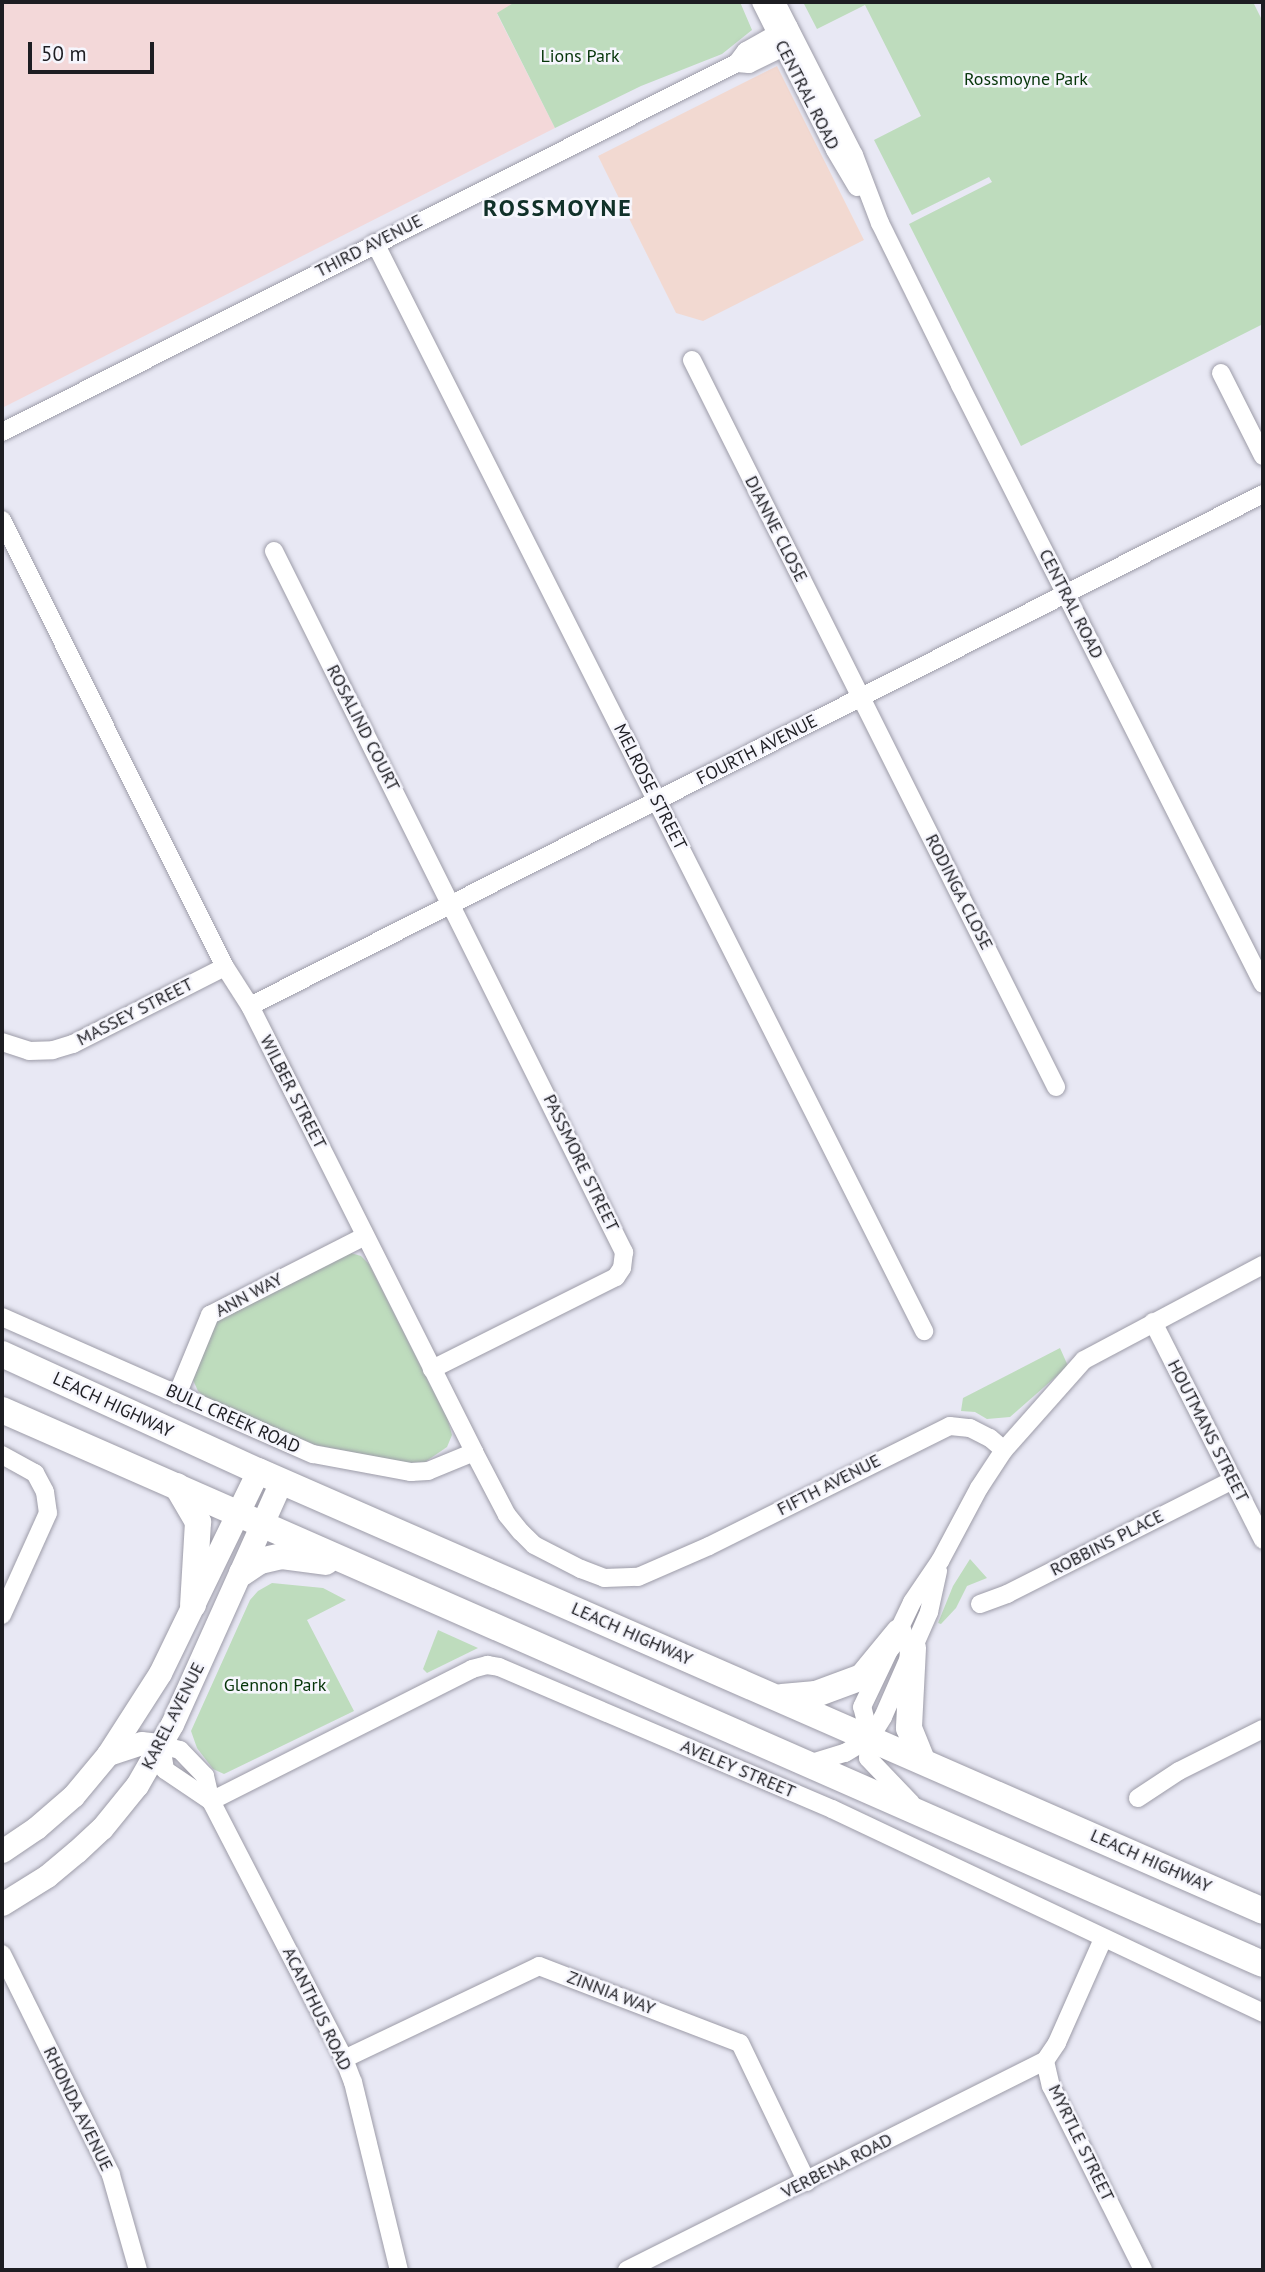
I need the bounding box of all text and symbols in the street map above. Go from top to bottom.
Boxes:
scale bar [32,28,158,72]
street label: CENTRAL ROAD [770,36,844,154]
text: 50 m [41,40,87,67]
park label: Lions Park [540,45,620,67]
park label: Rossmoyne Park [964,68,1088,90]
district label: ROSSMOYNE [484,194,632,222]
street label: THIRD AVENUE [312,210,426,282]
street label: DIANNE CLOSE [740,472,812,586]
street label: CENTRAL ROAD [1034,545,1108,663]
street label: ROSALIND COURT [322,661,404,795]
street label: FOURTH AVENUE [693,710,821,790]
street label: MELROSE STREET [609,720,691,854]
street label: RODINGA CLOSE [920,830,998,954]
street label: MASSEY STREET [73,973,197,1051]
street label: WILBER STREET [255,1032,331,1152]
street label: PASSMORE STREET [538,1091,624,1235]
street label: ANN WAY [212,1268,286,1322]
street label: HOUTMANS STREET [1163,1356,1253,1506]
street label: LEACH HIGHWAY [49,1368,177,1442]
street label: BULL CREEK ROAD [162,1379,304,1459]
street label: FIFTH AVENUE [773,1450,885,1520]
street label: ROBBINS PLACE [1047,1505,1167,1581]
street label: LEACH HIGHWAY [568,1598,696,1670]
street label: KAREL AVENUE [136,1658,210,1774]
park label: Glennon Park [224,1674,326,1696]
street label: AVELEY STREET [677,1735,799,1803]
street label: LEACH HIGHWAY [1087,1825,1215,1897]
street label: ACANTHUS ROAD [278,1944,356,2074]
street label: ZINNIA WAY [563,1966,659,2020]
street label: RHONDA AVENUE [38,2043,118,2175]
street label: MYRTLE STREET [1043,2081,1119,2205]
street label: VERBENA ROAD [778,2129,896,2203]

